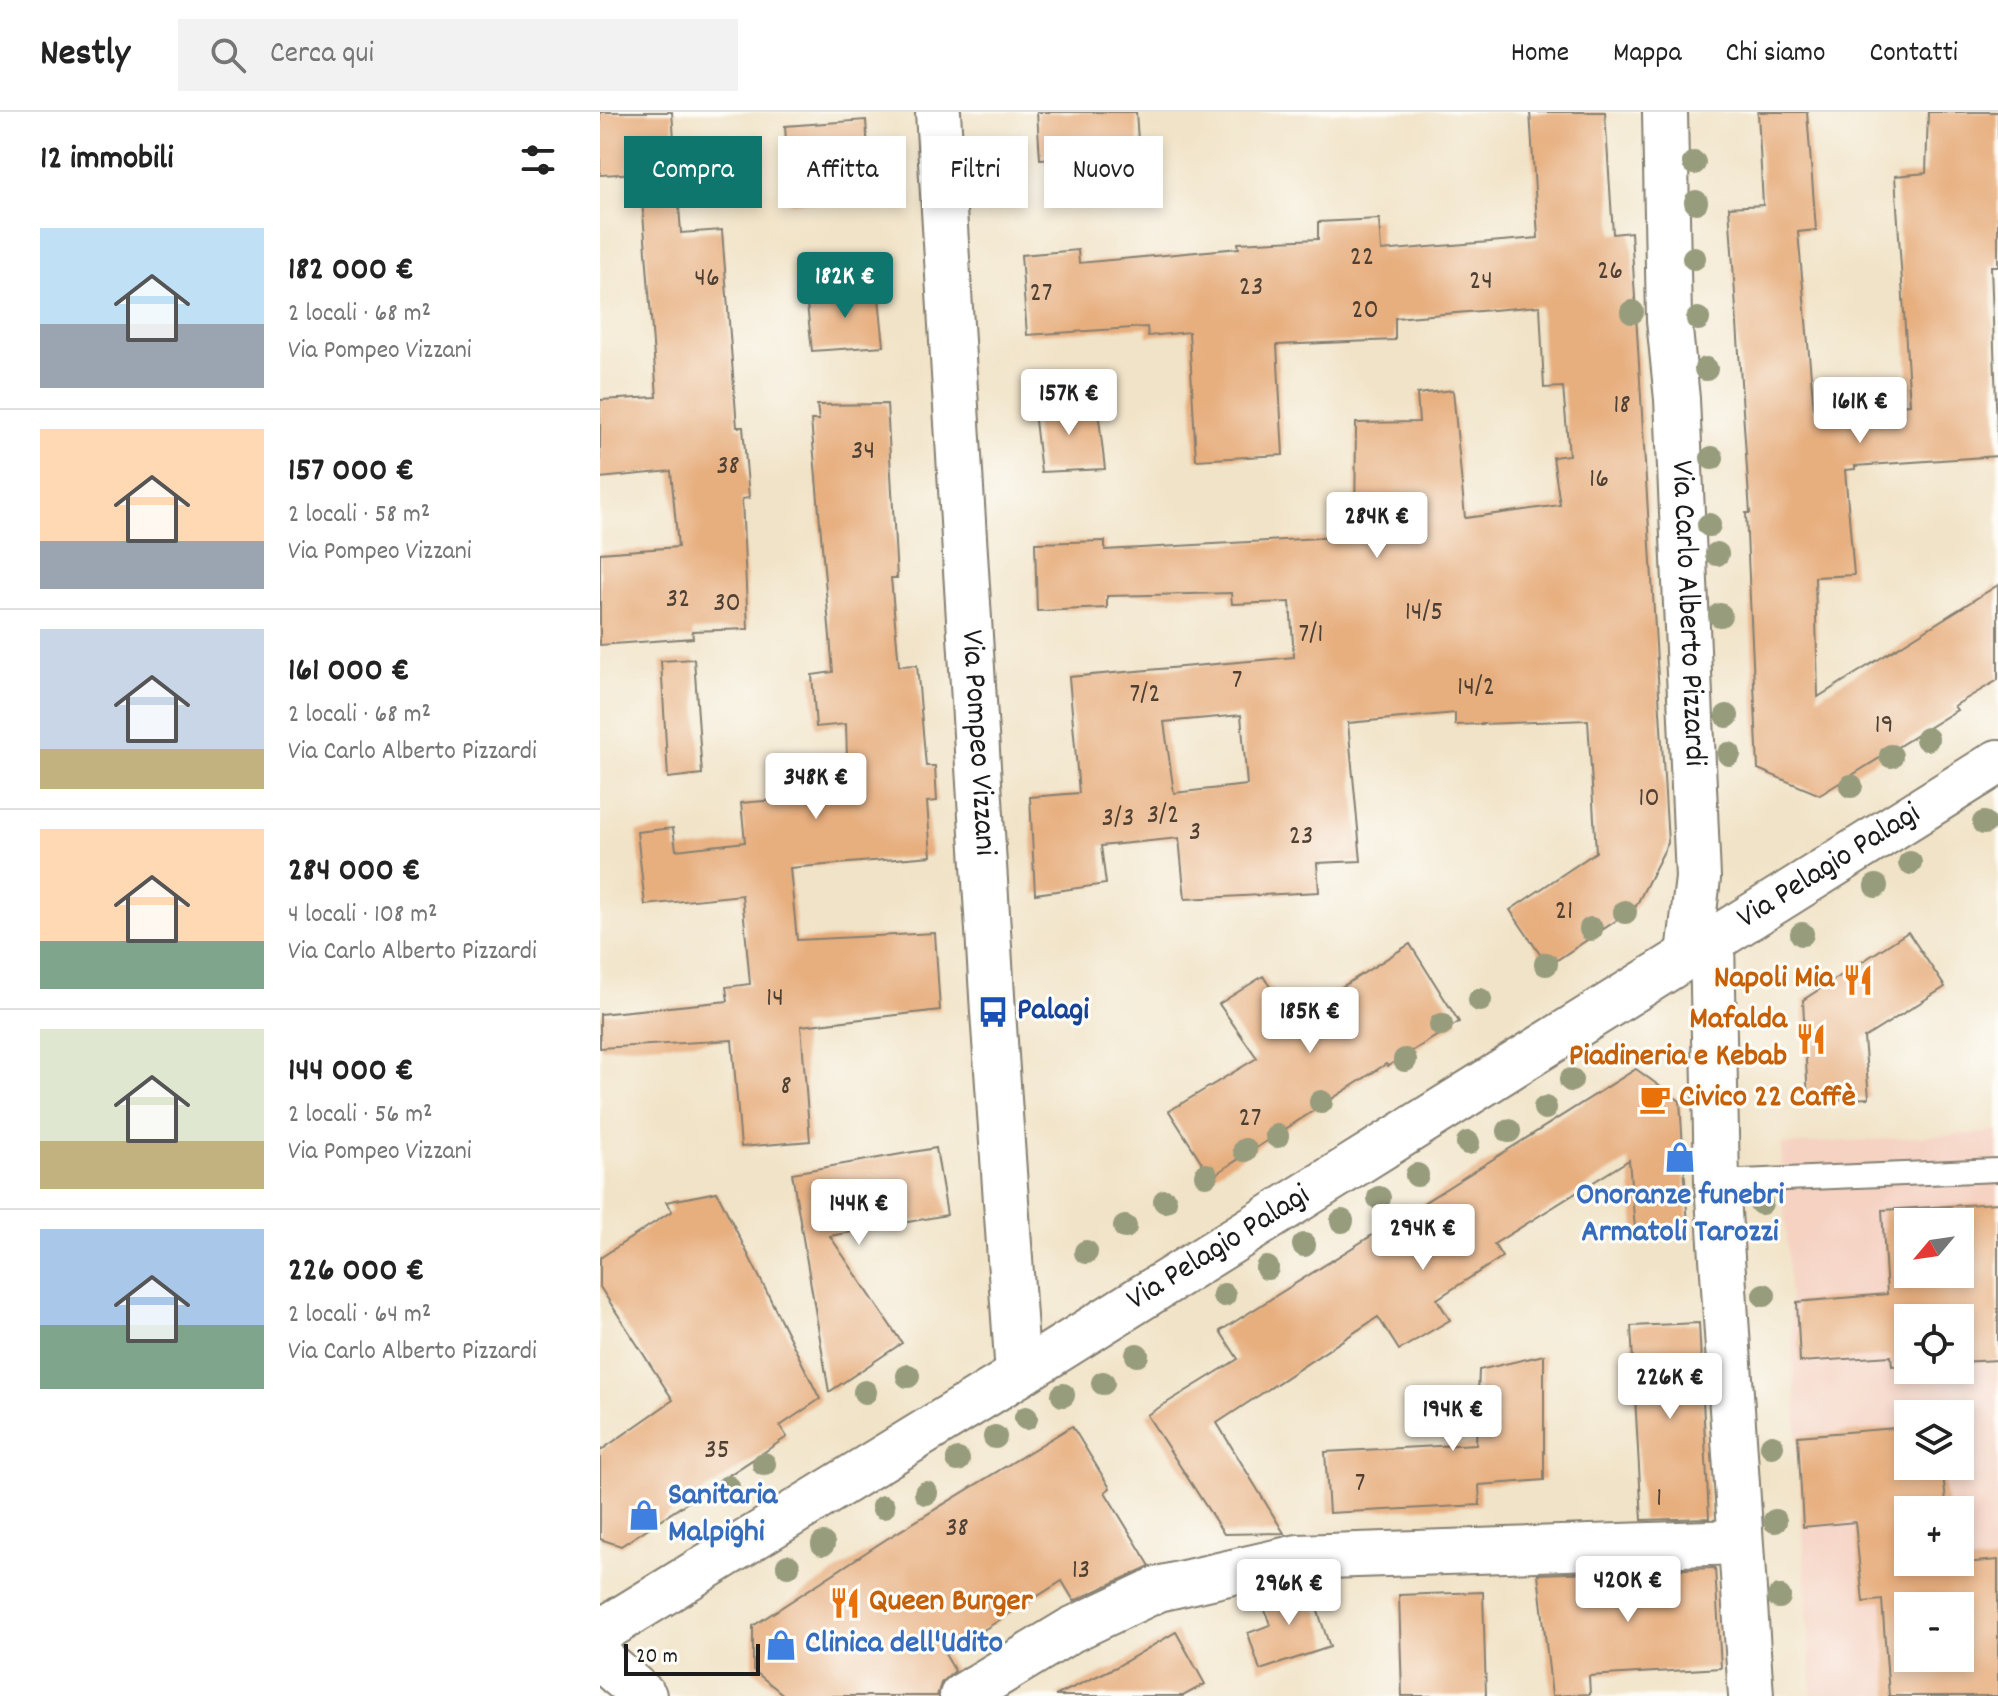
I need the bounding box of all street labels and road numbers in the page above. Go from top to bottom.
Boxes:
street label: Via Carlo Alberto Pizzardi [1657,459,1716,768]
street label: Via Pompeo Vizzani [947,629,1006,857]
street label: Via Pelagio Palagi [1729,792,1930,942]
street label: Via Pelagio Palagi [1119,1174,1320,1324]

